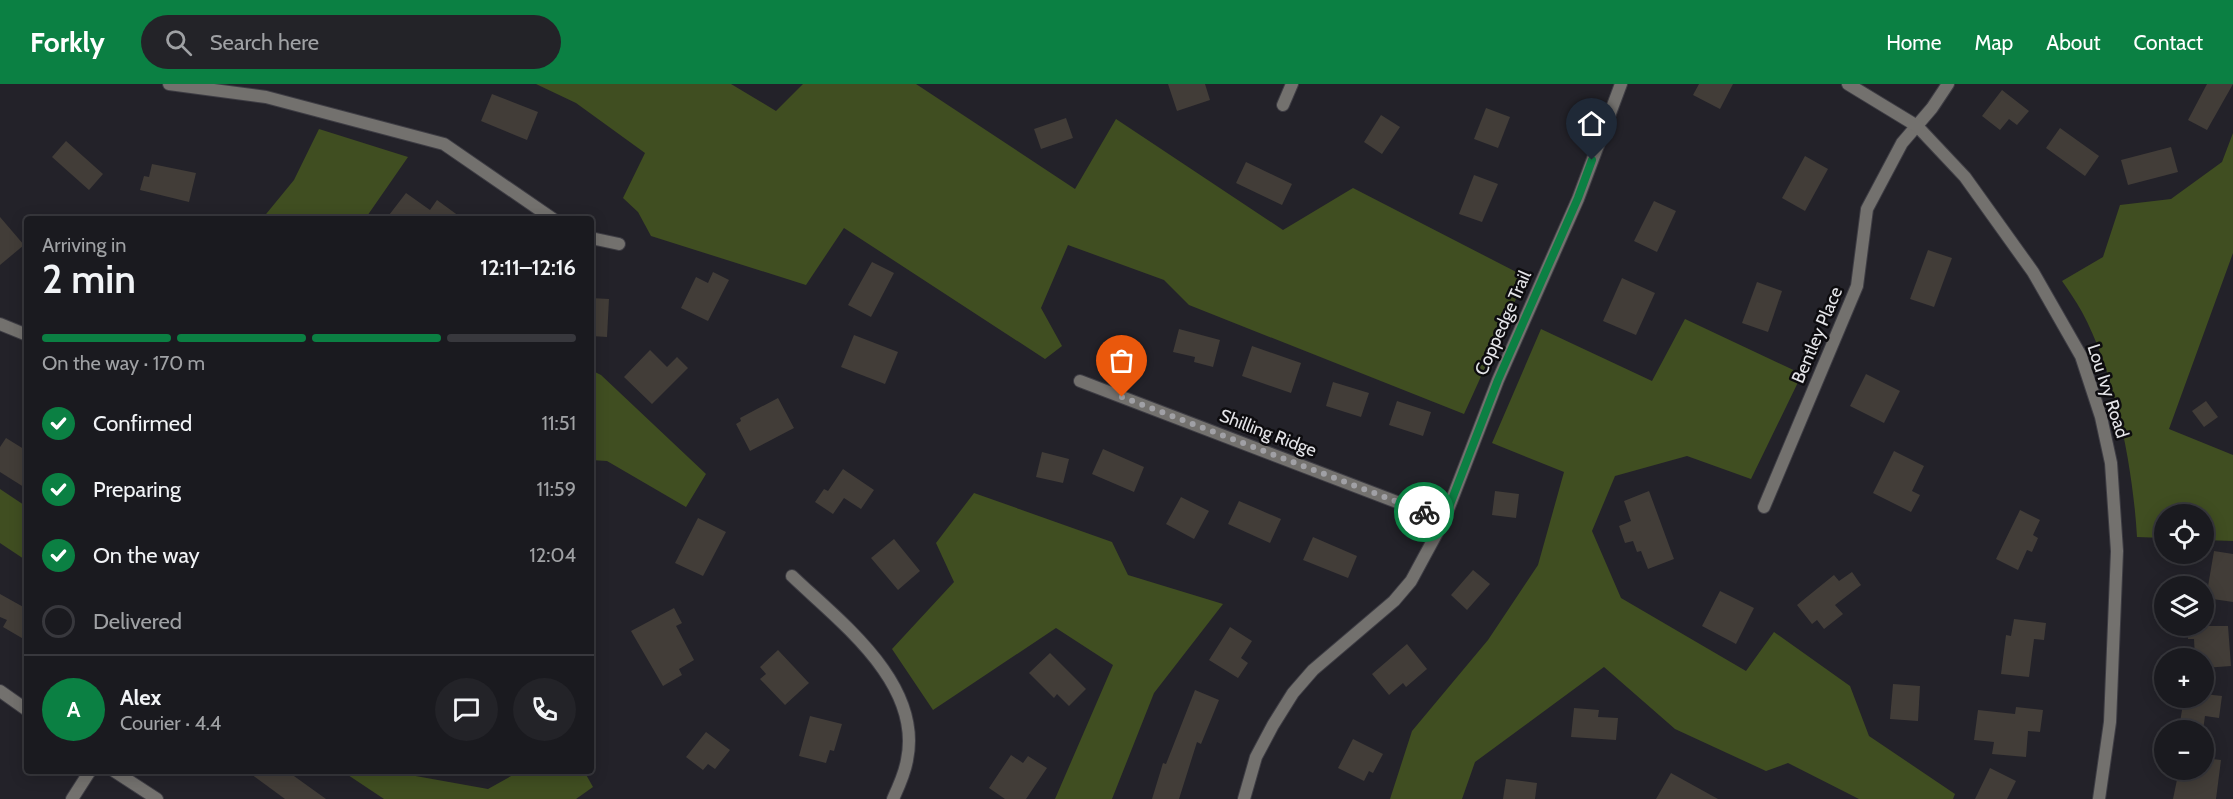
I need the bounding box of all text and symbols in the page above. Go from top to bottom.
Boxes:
search box [141,15,561,69]
text: Forkly [30,25,105,59]
icon: search [162,26,195,59]
text: Search here [210,29,319,56]
text: Home [1886,30,1942,55]
text: Map [1975,30,2013,55]
text: About [2046,30,2100,55]
text: Contact [2133,30,2203,55]
pin [1566,98,1617,160]
icon: home [1575,107,1608,140]
text: Arriving in [42,233,126,257]
text: 12:11–12:16 [480,254,576,281]
text: 2 min [42,255,136,303]
street label: Coppedge Trail [1470,266,1536,379]
street label: Bentley Place [1787,283,1847,387]
pin [1096,335,1147,397]
street label: Lou Ivy Road [2082,341,2134,441]
icon: bag [1105,344,1138,377]
text: On the way · 170 m [42,351,205,375]
street label: Shilling Ridge [1216,404,1320,462]
icon: check [42,407,75,440]
text: Confirmed [93,410,192,437]
text: 11:51 [541,411,576,435]
icon: check [42,473,75,506]
text: Preparing [93,476,181,503]
text: 11:59 [537,477,576,501]
courier [1394,482,1454,542]
icon: bike [1408,496,1441,529]
map controls [2154,504,2214,780]
button: locate [2154,504,2214,564]
icon: check [42,539,75,572]
text: On the way [93,542,200,569]
text: 12:04 [529,543,576,567]
button: layers [2154,576,2214,636]
text: Delivered [93,608,182,635]
button: + [2154,648,2214,708]
button: chat [435,678,498,741]
button: phone [513,678,576,741]
text: Alex [120,684,161,711]
text: A [67,696,80,723]
text: Courier · 4.4 [120,711,221,735]
button: − [2154,720,2214,780]

